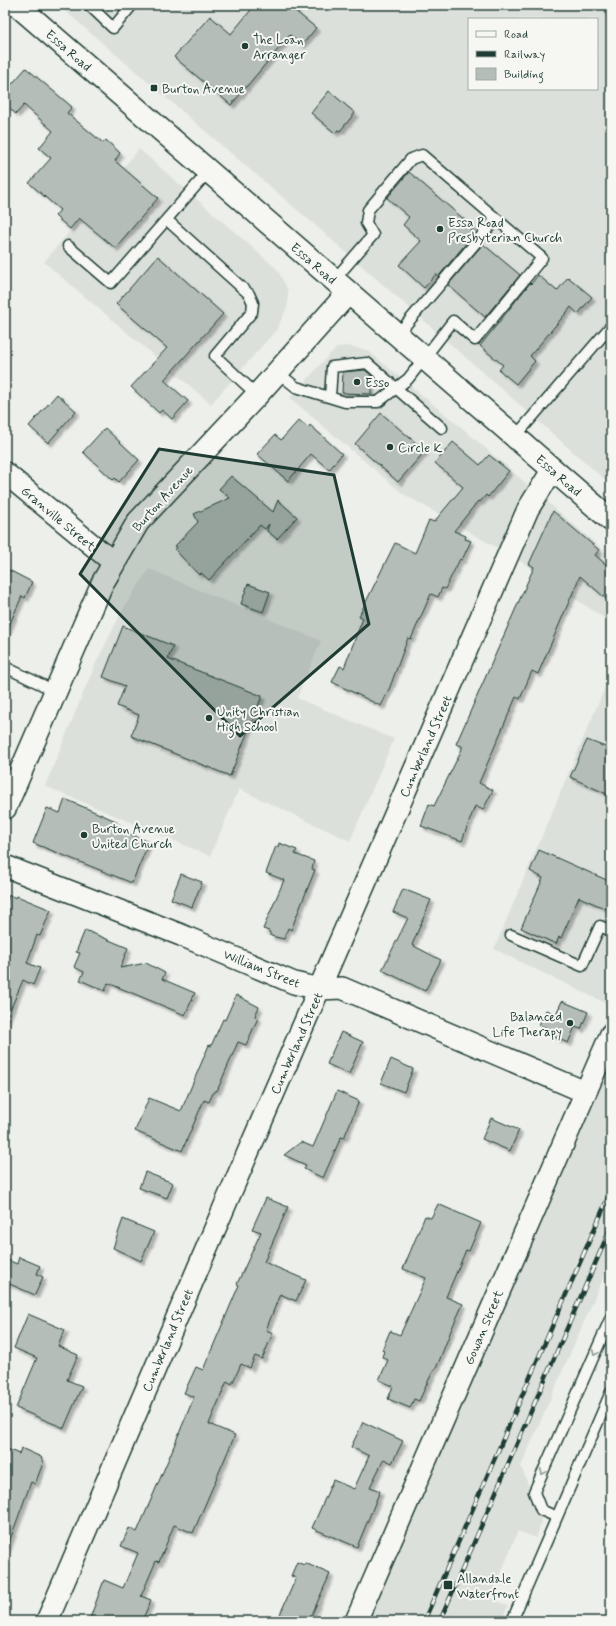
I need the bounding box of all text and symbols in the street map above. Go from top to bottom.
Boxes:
legend [468,18,598,90]
street label: Essa Road [41,26,95,76]
text: Road [504,27,528,43]
place label: The Loan Arranger [253,32,306,64]
marker: The Loan Arranger [240,41,250,51]
text: Railway [504,47,546,63]
text: Building [504,67,544,84]
place label: Burton Avenue [162,81,245,98]
marker: Burton Avenue [149,83,159,93]
place label: Essa Road Presbyterian Church [448,215,562,247]
marker: Essa Road Presbyterian Church [435,224,445,234]
street label: Essa Road [286,239,340,289]
place label: Esso [365,375,389,392]
marker: Esso [352,377,362,387]
place label: Circle K [398,440,443,457]
marker: Circle K [385,442,395,452]
street label: Essa Road [531,451,585,501]
street label: Burton Avenue [129,462,197,536]
street label: Granville Street [17,483,99,556]
street label: Cumberland Street [396,693,457,800]
place label: Unity Christian High School [217,704,299,738]
marker: Unity Christian High School [204,713,214,723]
place label: Burton Avenue United Church [92,821,175,853]
marker: Burton Avenue United Church [79,830,89,840]
street label: William Street [221,946,302,992]
street label: Cumberland Street [267,990,328,1097]
place label: Balanced Life Therapy [492,1009,562,1041]
marker: Balanced Life Therapy [565,1018,575,1028]
street label: Cumberland Street [139,1286,198,1395]
street label: Gowan Street [461,1287,508,1368]
one-way arrow [592,1349,600,1357]
one-way arrow [540,1468,548,1476]
place label: Allandale Waterfront [457,1571,519,1603]
marker: Allandale Waterfront [442,1579,454,1591]

